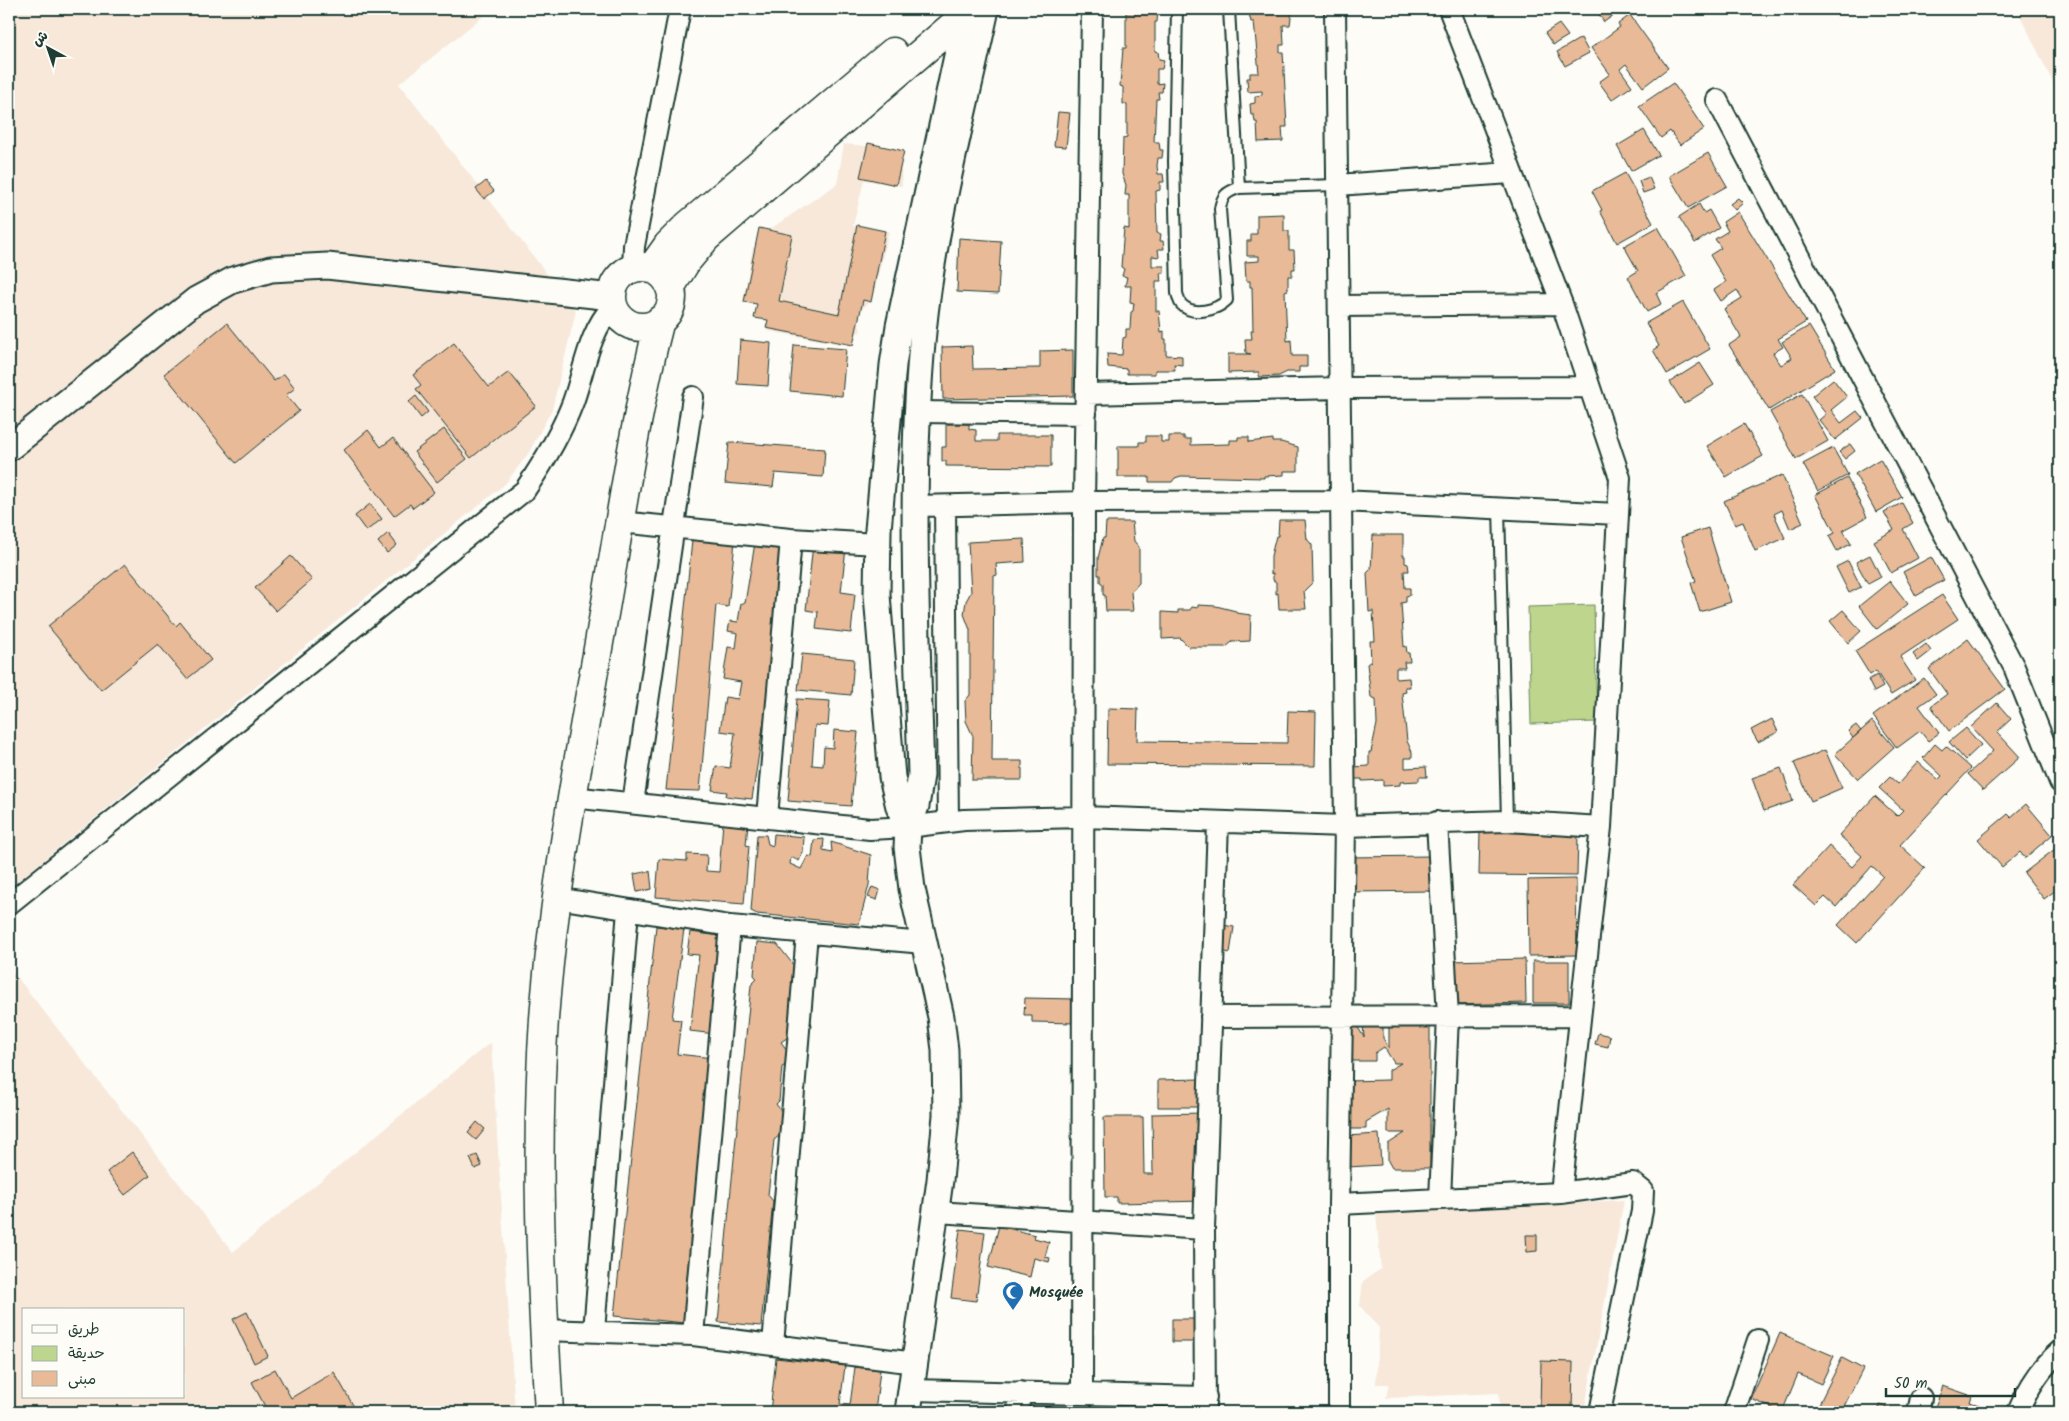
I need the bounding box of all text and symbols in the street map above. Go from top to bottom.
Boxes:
north arrow [22,22,72,72]
text: ش [27,25,53,52]
mosque icon: Mosquée [1001,1280,1025,1311]
place label: Mosquée [1029,1281,1084,1305]
legend [22,1308,185,1398]
text: طريق [68,1318,100,1342]
text: حديقة [68,1342,105,1366]
scale bar [1886,1366,2015,1398]
text: مبنى [68,1368,96,1392]
text: 50 m [1894,1372,1928,1396]

